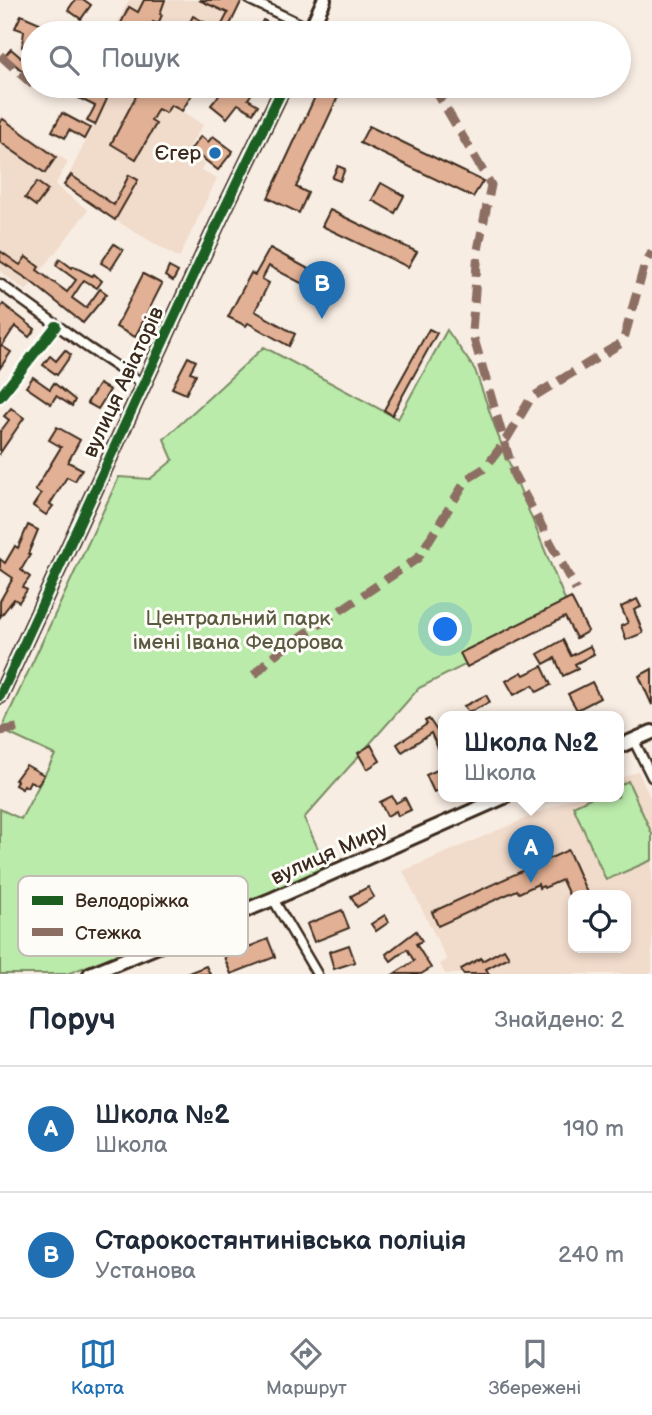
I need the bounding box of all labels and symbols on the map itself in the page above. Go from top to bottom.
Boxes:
place label: Єгер [155,141,201,166]
marker: Єгер [207,145,223,161]
pin: B [299,261,345,319]
street label: вулиця Авіаторів [78,303,169,462]
park label: Центральний парк імені Івана Федорова [133,606,344,655]
your location [428,612,462,646]
street label: вулиця Миру [267,817,392,890]
pin: A [508,825,554,883]
legend [18,876,248,956]
text: Велодоріжка [75,890,189,913]
text: Стежка [75,922,142,945]

